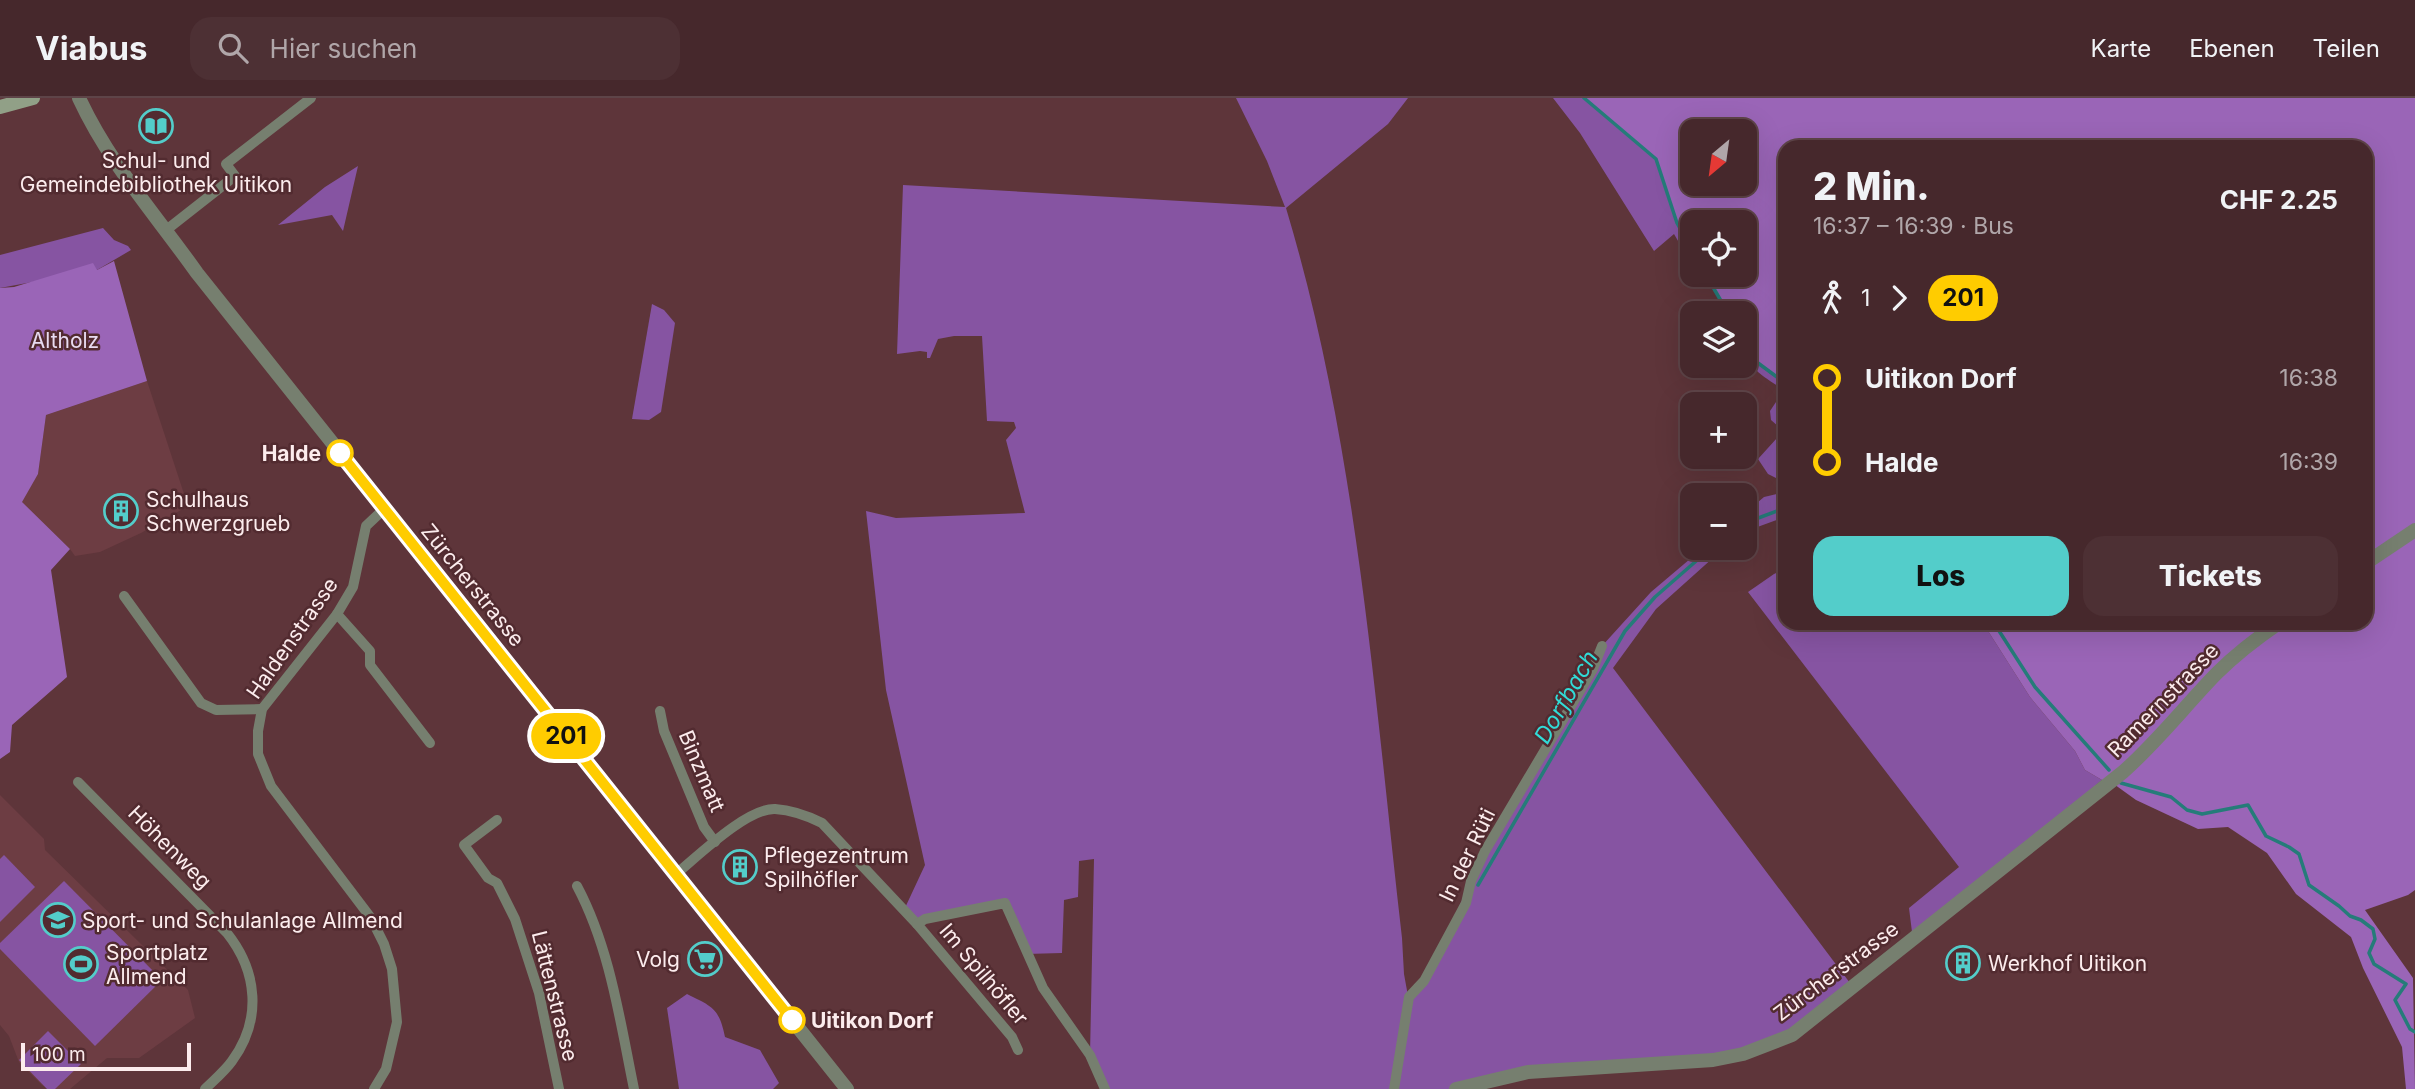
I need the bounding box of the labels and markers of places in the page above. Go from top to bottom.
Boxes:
library icon: Schul- und Gemeindebibliothek Uitikon [137,107,175,145]
place label: Schul- und Gemeindebibliothek Uitikon [20,148,292,197]
marker: Halde [327,440,353,466]
place label: Halde [262,441,321,466]
place label: Schulhaus Schwerzgrueb [146,487,290,536]
building icon: Schulhaus Schwerzgrueb [102,492,140,530]
place label: Pflegezentrum Spilhöfler [764,843,909,892]
building icon: Pflegezentrum Spilhöfler [721,848,759,886]
school or university icon: Sport- und Schulanlage Allmend [39,901,77,939]
place label: Sport- und Schulanlage Allmend [82,908,403,933]
place label: Sportplatz Allmend [106,940,208,989]
supermarket icon: Volg [686,940,724,978]
building icon: Werkhof Uitikon [1944,944,1982,982]
sports icon: Sportplatz Allmend [62,945,100,983]
place label: Volg [636,947,680,972]
place label: Werkhof Uitikon [1988,951,2147,976]
marker: Uitikon Dorf [779,1007,805,1033]
place label: Uitikon Dorf [811,1008,934,1033]

